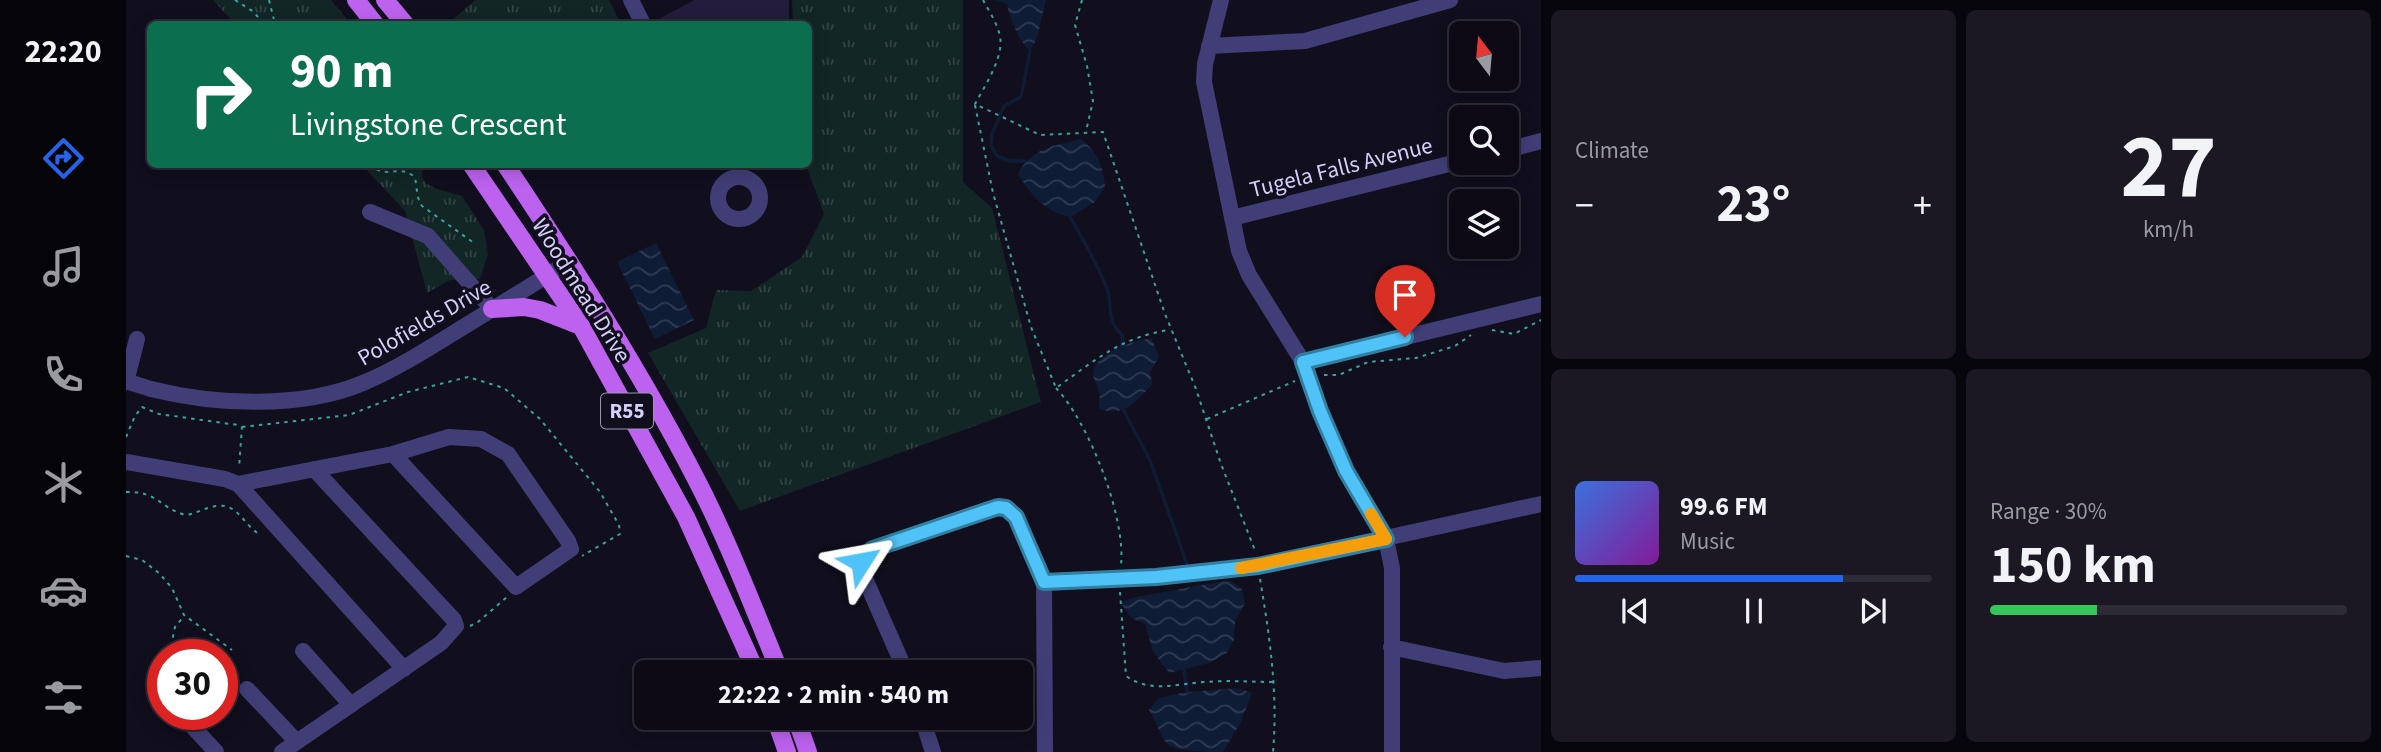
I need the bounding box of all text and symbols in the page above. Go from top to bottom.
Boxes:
north arrow [1449,21,1519,91]
map controls [1449,21,1519,259]
text: 22:20 [24,29,102,75]
text: 90 m [290,37,394,107]
icon: right [175,49,266,140]
text: Livingstone Crescent [290,102,567,148]
text: 27 [2120,103,2217,232]
button: search [1449,105,1519,175]
street label: Tugela Falls Avenue [1246,129,1436,206]
icon: directions [39,134,88,183]
text: Climate [1575,134,1649,167]
text: 23° [1717,168,1790,242]
text: − [1575,179,1594,233]
text: + [1913,179,1932,233]
button: layers [1449,189,1519,259]
street label: Woodmead Drive [524,212,639,369]
text: km/h [2143,213,2194,246]
icon: music [39,242,88,291]
pin [1375,265,1435,337]
street label: Polofields Drive [351,271,497,374]
icon: arrive [1386,276,1424,314]
icon: phone [39,350,88,399]
road number: R55 [601,394,653,428]
icon: climate [39,458,88,507]
text: 99.6 FM [1680,488,1768,525]
text: Range · 30% [1990,495,2107,528]
position arrow [824,525,898,599]
text: Music [1680,525,1735,558]
text: 150 km [1990,529,2156,603]
icon: car [39,566,88,615]
icon: previous [1616,592,1654,630]
icon: pause [1735,592,1773,630]
icon: next [1854,592,1892,630]
speed limit sign: 30 [147,639,238,730]
icon: filters [39,673,88,722]
text: 22:22 · 2 min · 540 m [718,676,949,713]

